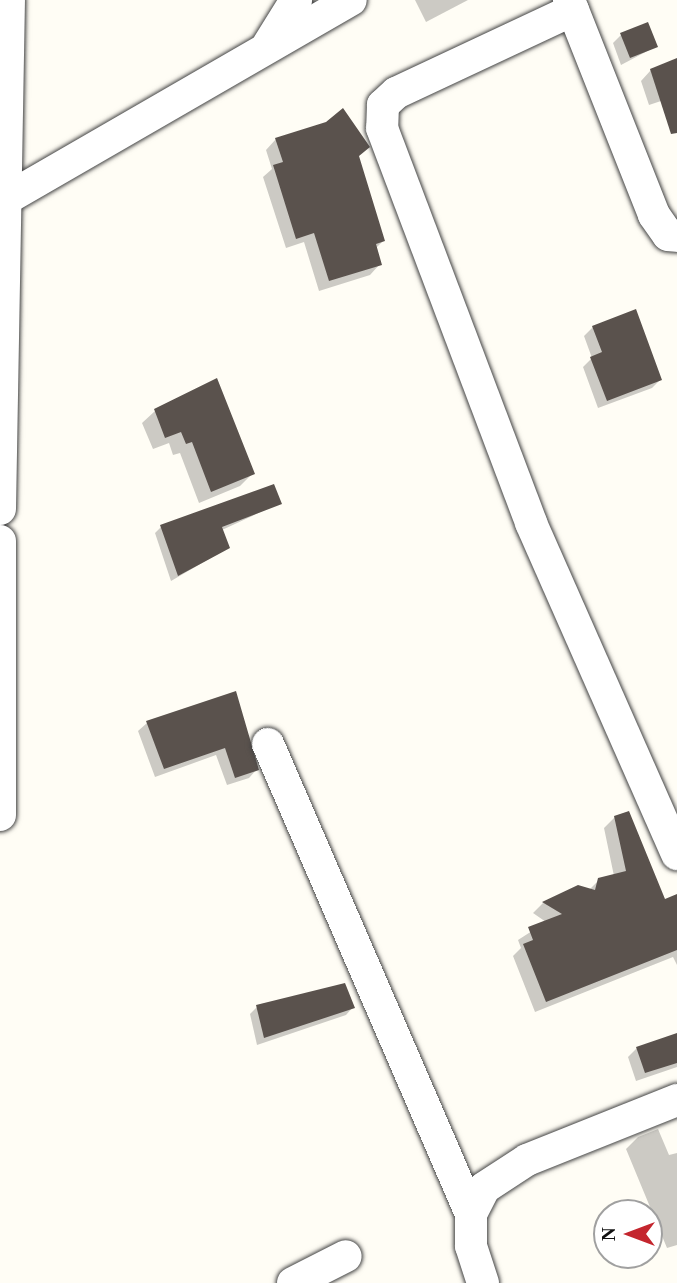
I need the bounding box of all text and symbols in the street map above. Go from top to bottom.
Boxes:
north arrow [593,1199,663,1269]
text: N [598,1227,619,1241]

